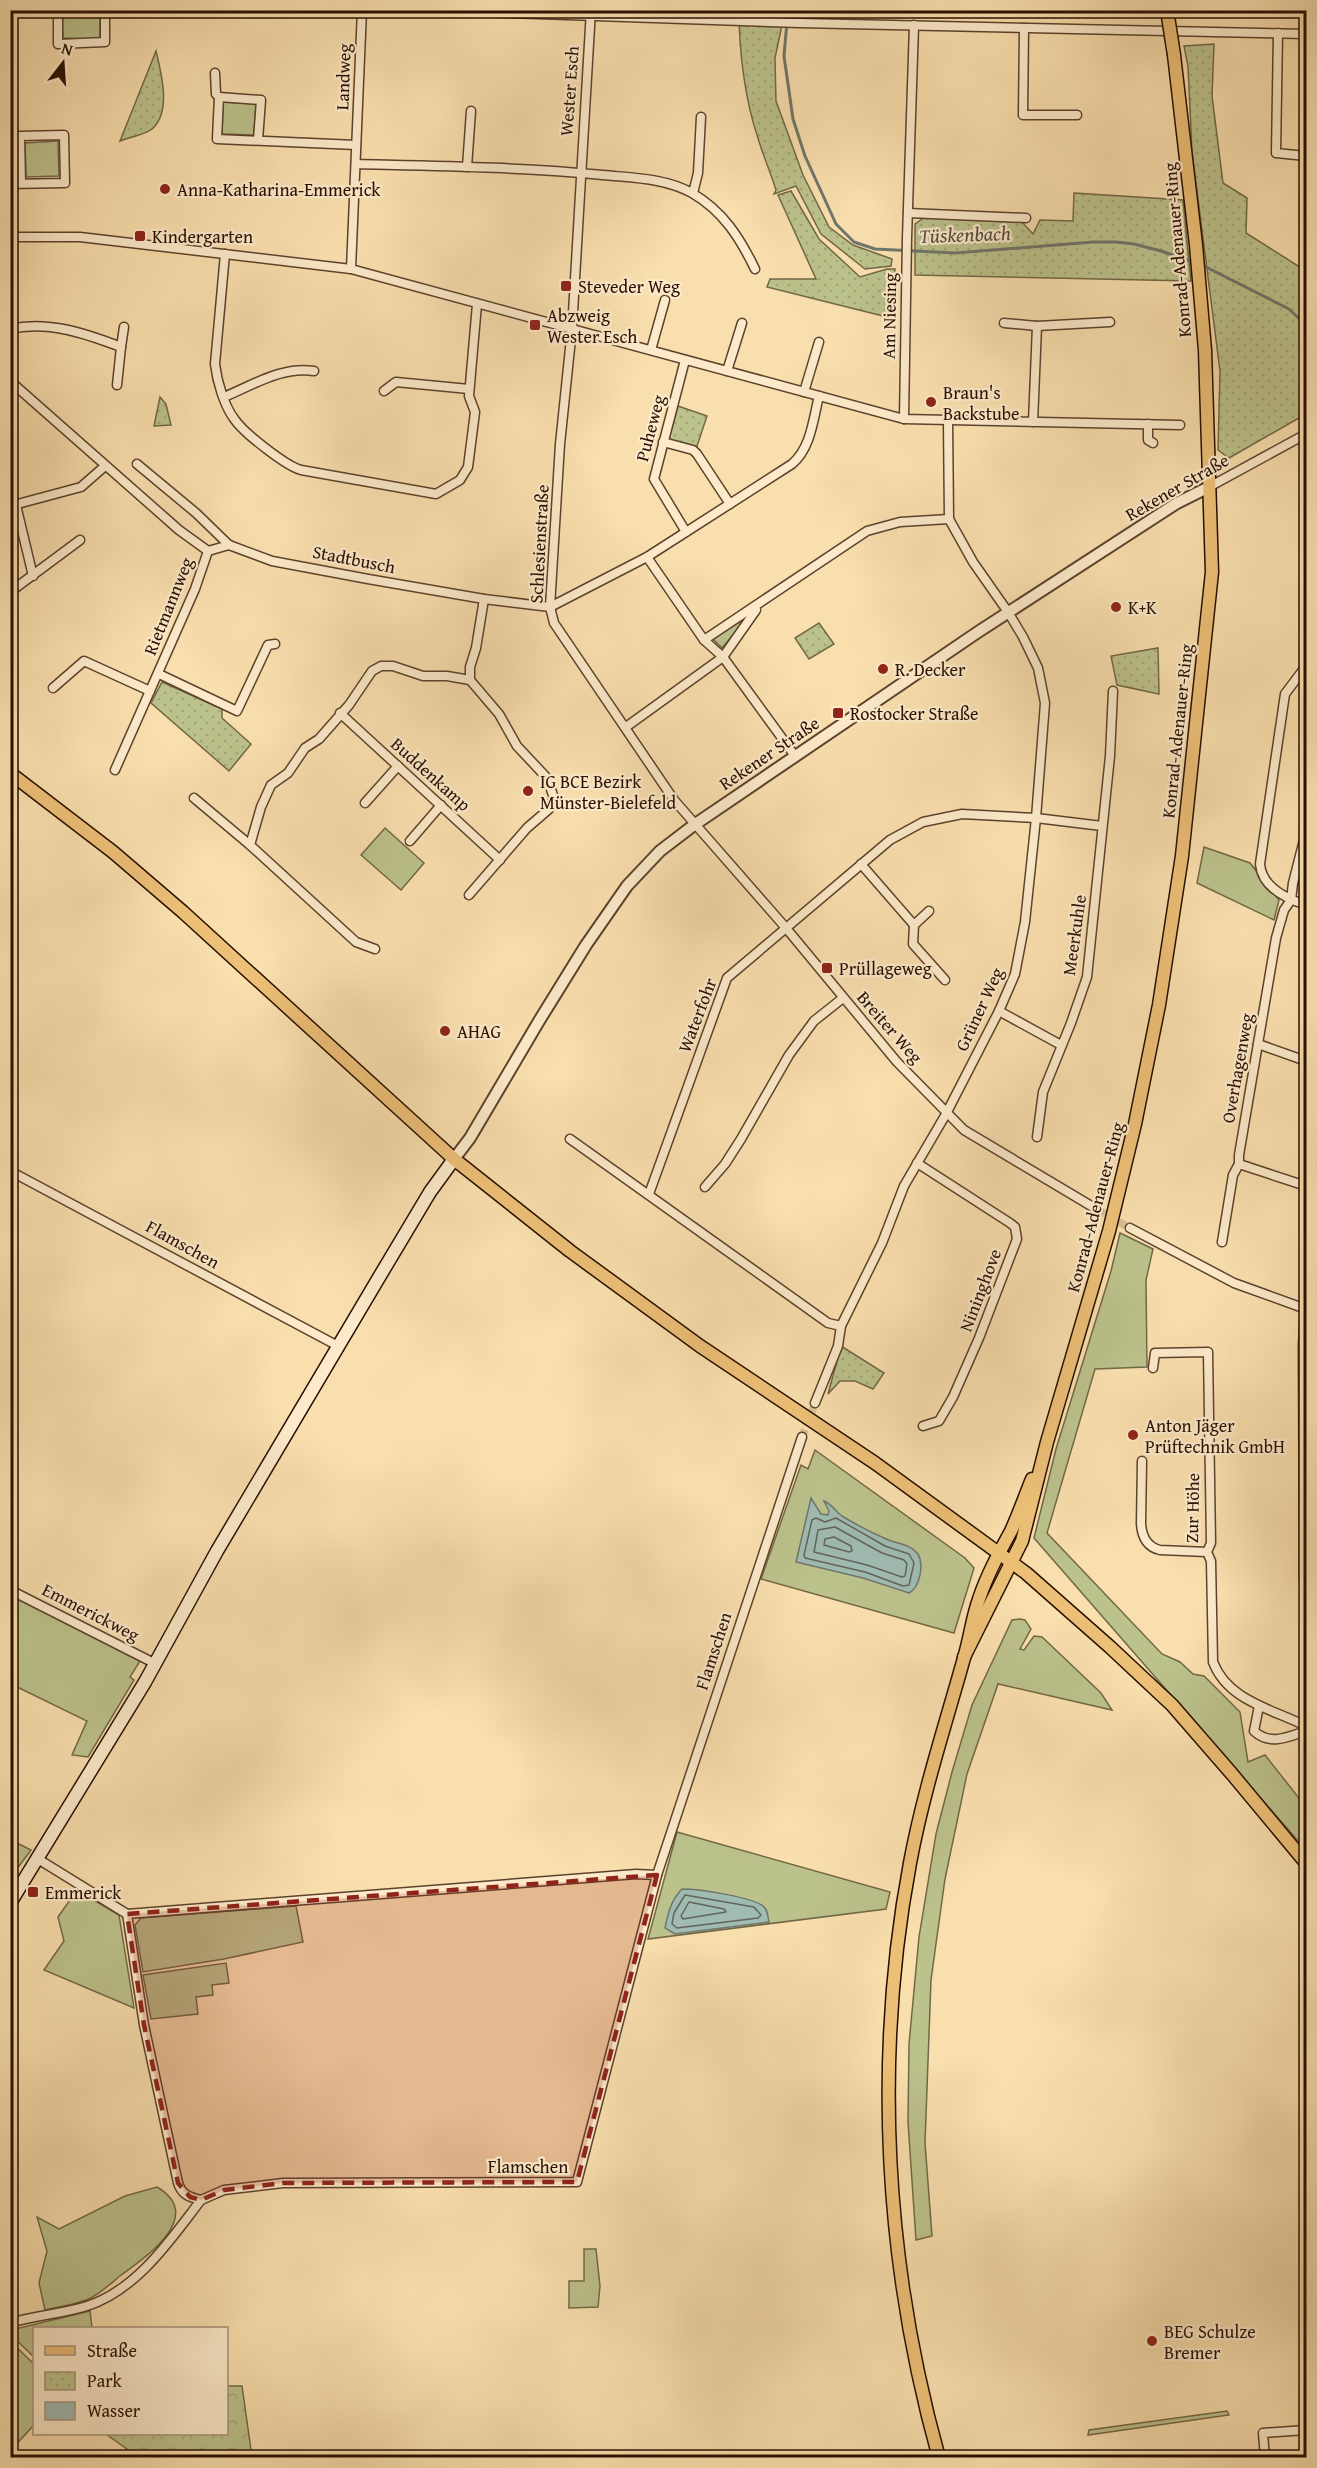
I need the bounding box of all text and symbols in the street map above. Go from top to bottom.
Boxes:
north arrow [33,33,93,93]
text: N [59,36,76,62]
street label: Landweg [328,43,358,111]
street label: Wester Esch [552,45,586,137]
street label: Konrad-Adenauer-Ring [1156,161,1198,339]
place label: Anna-Katharina-Emmerick [177,176,381,203]
marker: Anna-Katharina-Emmerick [158,182,172,196]
water label: Tüskenbach [919,218,1011,250]
place label: Kindergarten [152,223,253,250]
marker: Kindergarten [133,229,147,243]
place label: Steveder Weg [578,273,680,300]
street label: Am Niesing [875,273,903,359]
marker: Steveder Weg [559,279,573,293]
place label: Abzweig Wester Esch [547,302,637,350]
marker: Abzweig Wester Esch [528,318,542,332]
place label: Braun's Backstube [943,379,1020,427]
street label: Puheweg [628,392,672,464]
marker: Braun's Backstube [924,395,938,409]
street label: Rekener Straße [1120,446,1234,528]
street label: Schlesienstraße [522,484,556,604]
street label: Stadtbusch [310,538,398,580]
street label: Rietmannweg [136,553,200,659]
place label: K+K [1128,594,1157,621]
marker: K+K [1109,600,1123,614]
street label: Konrad-Adenauer-Ring [1154,642,1200,820]
place label: R. Decker [895,656,966,683]
marker: R. Decker [876,662,890,676]
place label: Rostocker Straße [850,700,978,727]
marker: Rostocker Straße [831,706,845,720]
street label: Rekener Straße [713,709,825,797]
street label: Buddenkamp [385,731,477,818]
place label: IG BCE Bezirk Münster-Bielefeld [540,768,677,816]
marker: IG BCE Bezirk Münster-Bielefeld [521,784,535,798]
street label: Meerkuhle [1055,893,1093,977]
place label: Prüllageweg [839,955,932,982]
marker: Prüllageweg [820,961,834,975]
street label: Grüner Weg [948,963,1010,1055]
street label: Waterfohr [670,973,724,1056]
street label: Breiter Weg [851,985,929,1069]
street label: Overhagenweg [1214,1011,1260,1125]
place label: AHAG [457,1018,502,1045]
marker: AHAG [438,1024,452,1038]
street label: Konrad-Adenauer-Ring [1059,1119,1131,1295]
street label: Flamschen [141,1213,225,1275]
street label: Nininghove [952,1245,1008,1335]
place label: Anton Jäger Prüftechnik GmbH [1145,1412,1285,1460]
marker: Anton Jäger Prüftechnik GmbH [1126,1428,1140,1442]
street label: Zur Höhe [1178,1473,1206,1543]
street label: Emmerickweg [38,1576,144,1648]
street label: Flamschen [688,1609,738,1693]
place label: Emmerick [45,1879,122,1906]
marker: Emmerick [26,1885,40,1899]
street label: Flamschen [488,2153,568,2180]
place label: BEG Schulze Bremer [1164,2318,1256,2366]
legend [33,2327,228,2435]
marker: BEG Schulze Bremer [1145,2334,1159,2348]
text: Straße [87,2337,137,2364]
text: Park [87,2367,123,2394]
text: Wasser [87,2397,141,2424]

